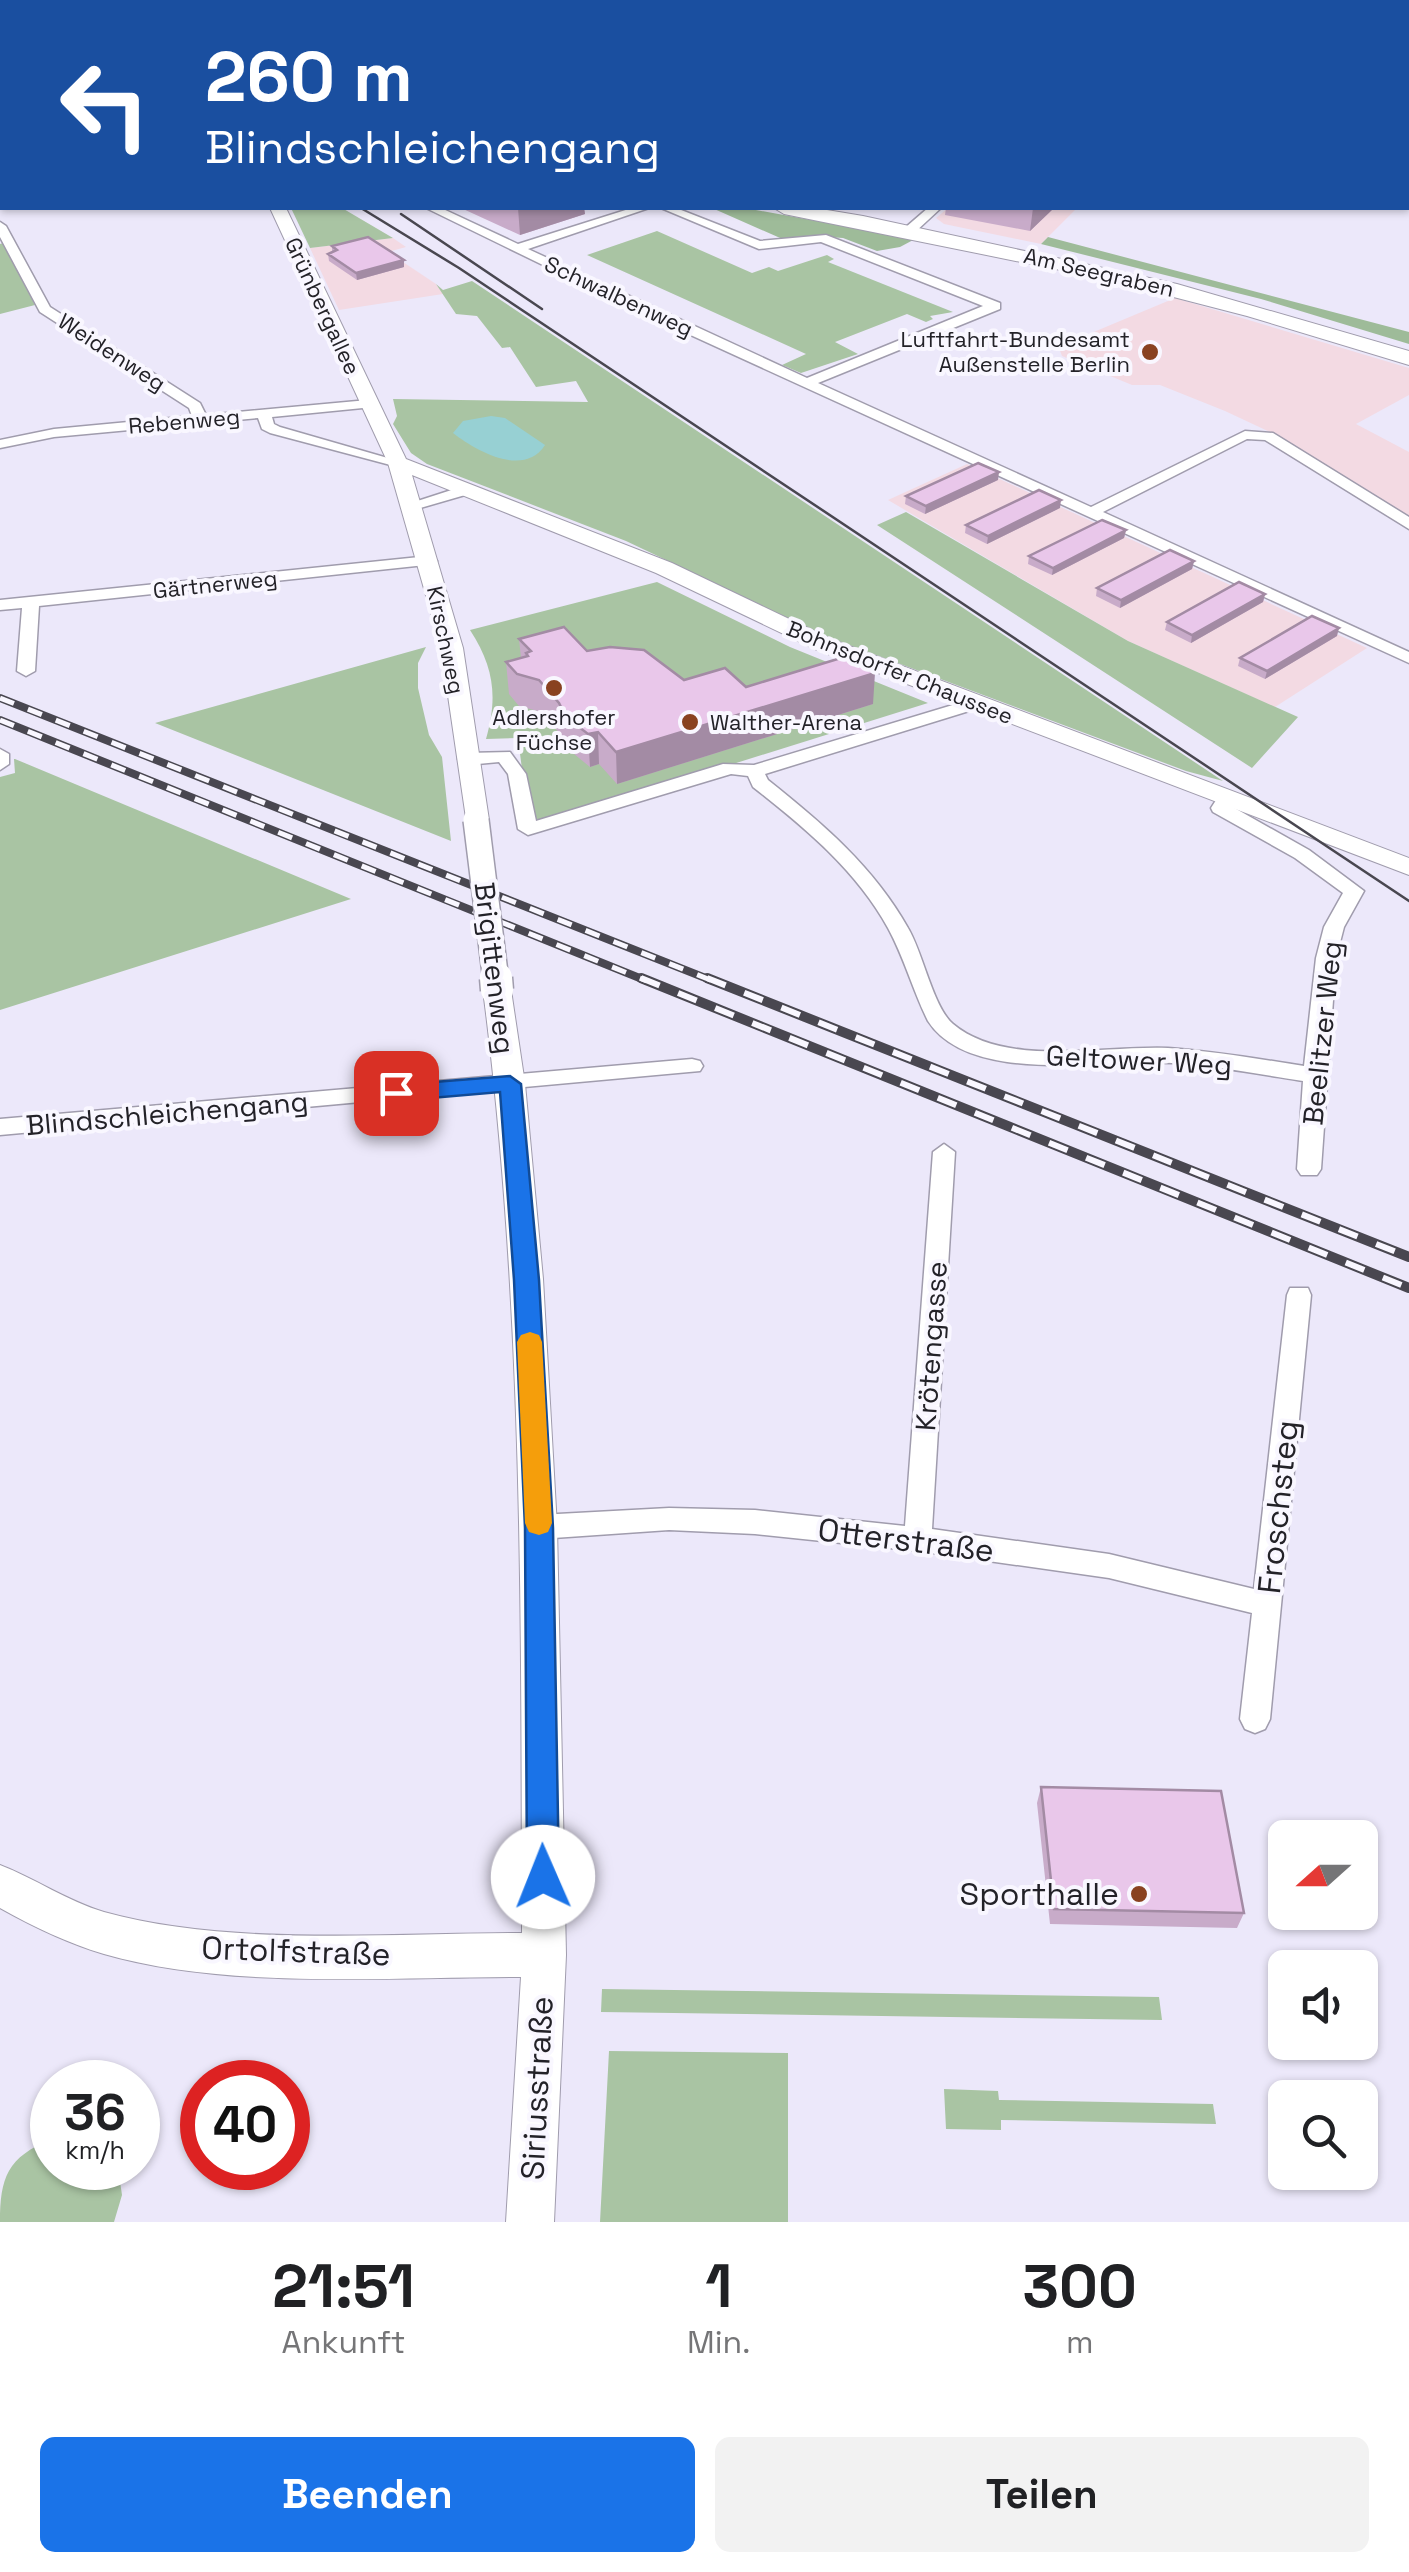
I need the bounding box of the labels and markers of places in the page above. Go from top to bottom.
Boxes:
place label: Luftfahrt-Bundesamt Außenstelle Berlin [901,325,1130,378]
marker: Luftfahrt-Bundesamt Außenstelle Berlin [1139,341,1161,363]
marker: Adlershofer Füchse [543,677,565,699]
place label: Adlershofer Füchse [492,703,616,756]
place label: Walther-Arena [710,708,863,736]
marker: Walther-Arena [679,711,701,733]
pin [354,1051,439,1136]
place label: Sporthalle [960,1874,1119,1914]
marker: Sporthalle [1128,1883,1150,1905]

